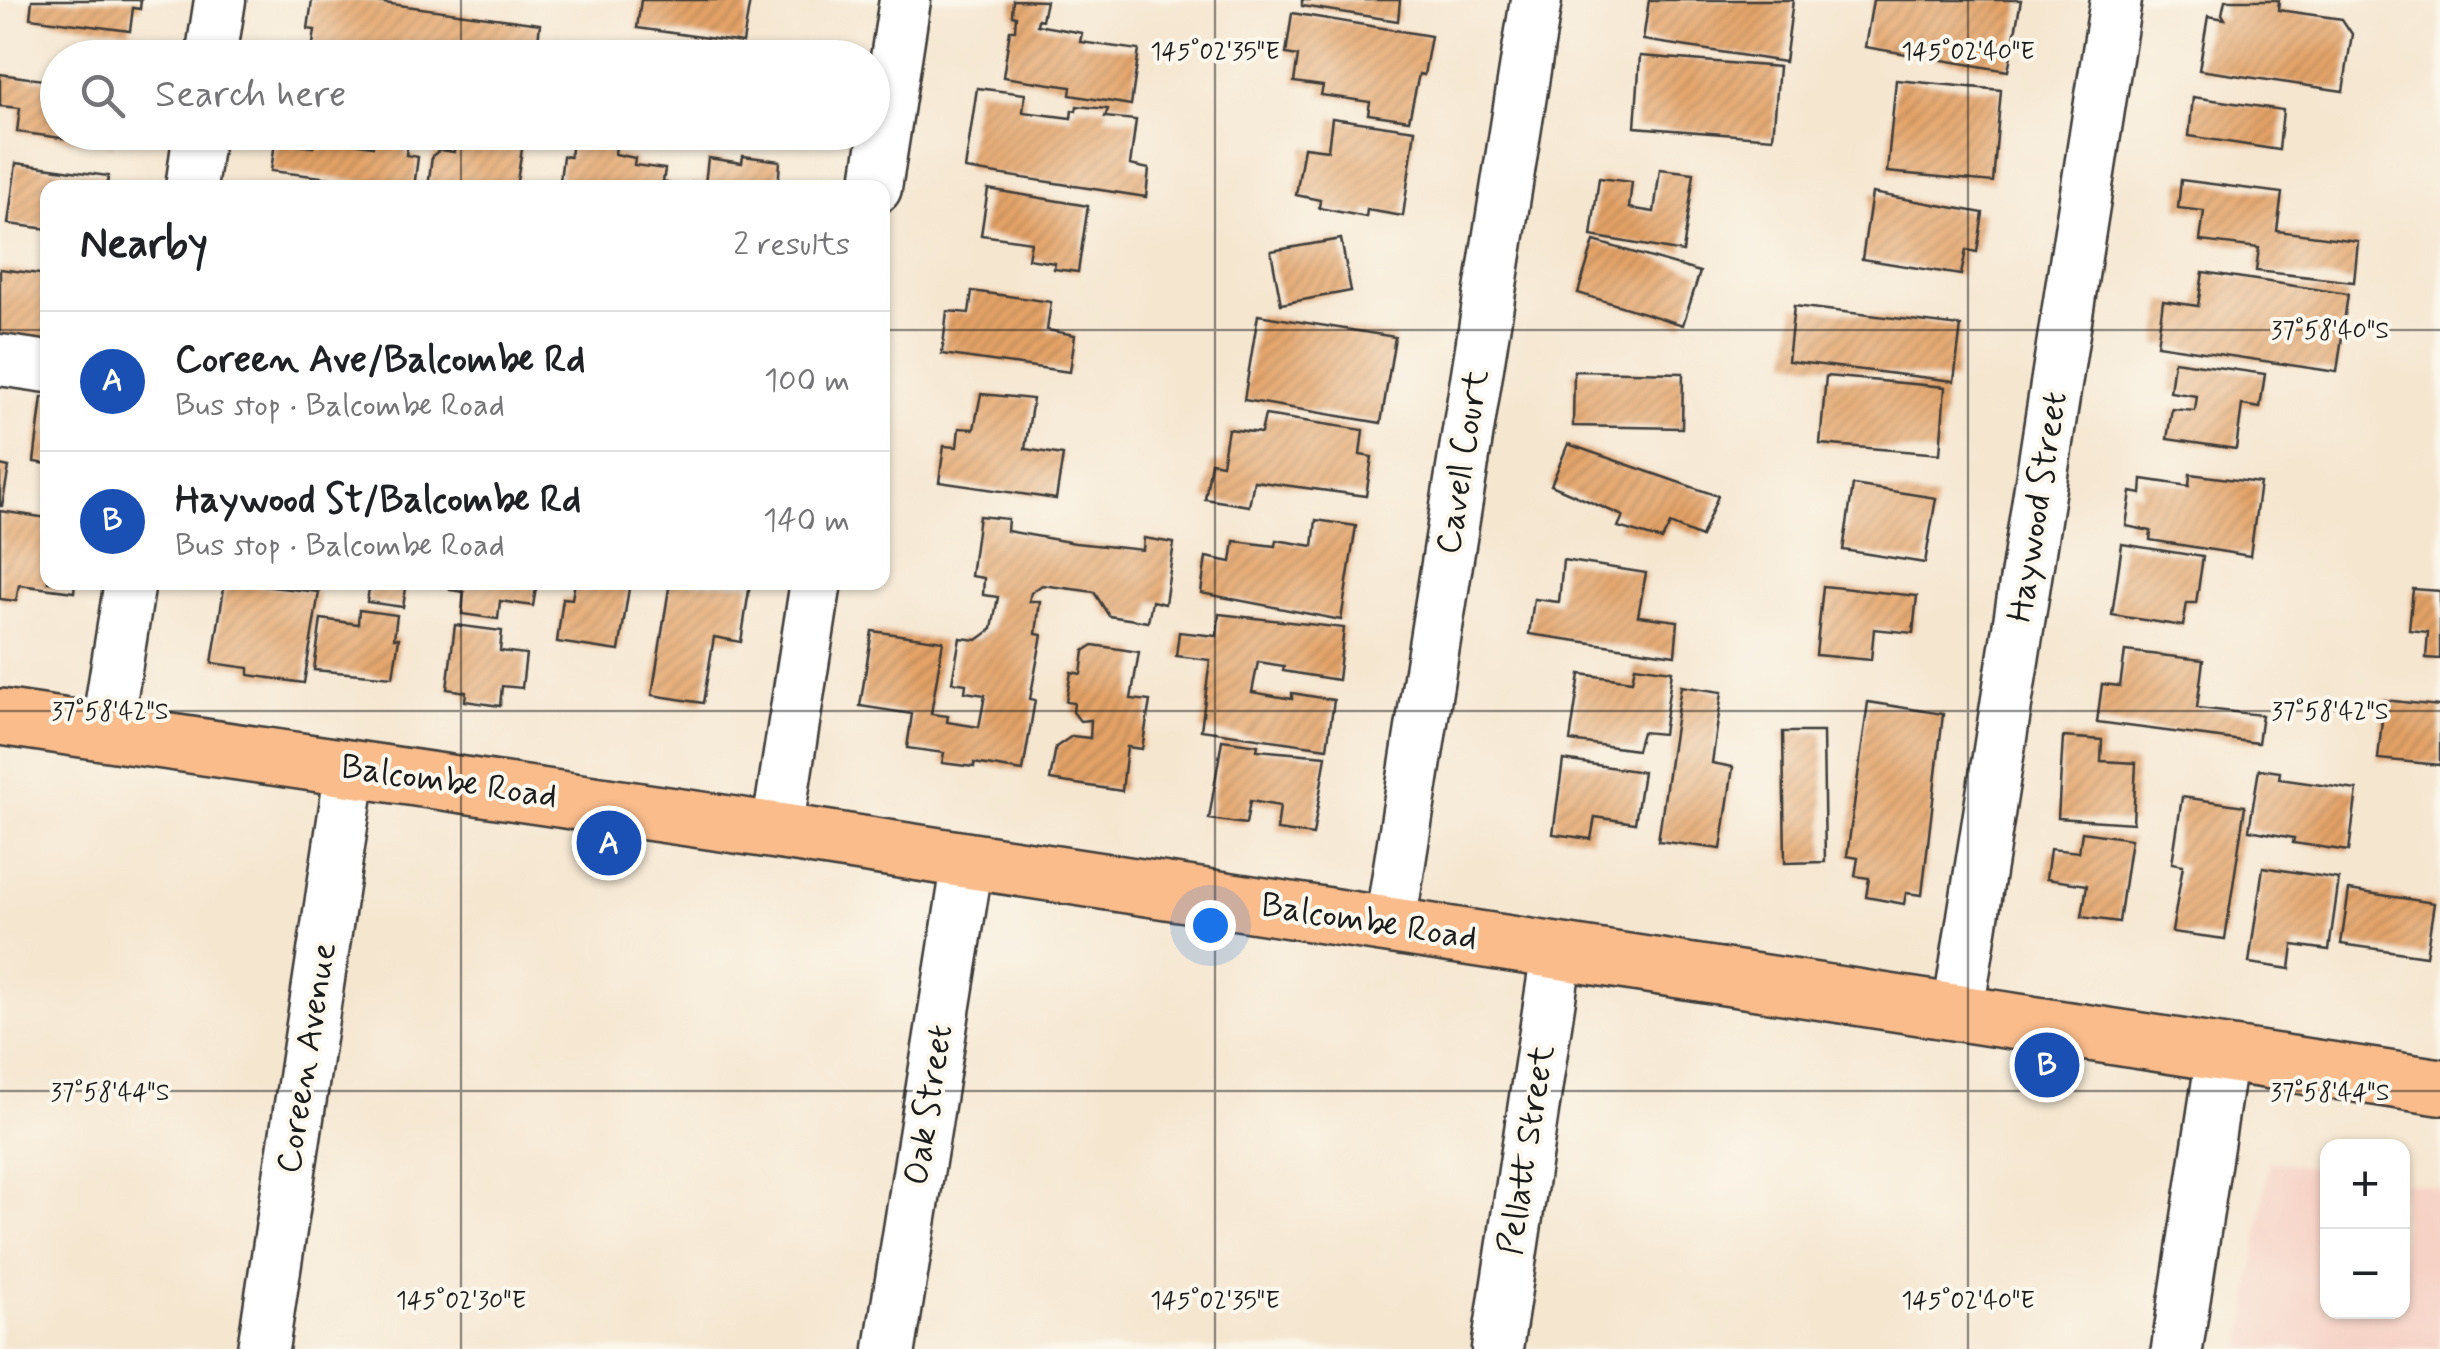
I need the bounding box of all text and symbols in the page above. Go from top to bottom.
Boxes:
text: 145°02'35"E [1150,36,1280,69]
text: 145°02'40"E [1901,36,2035,69]
search box [40,40,890,150]
icon: search [75,68,130,123]
text: Search here [155,71,346,120]
text: Nearby [80,218,208,273]
text: 2 results [733,224,850,266]
text: 37°58'40"S [2271,315,2389,348]
text: Coreen Ave/Balcombe Rd [175,336,585,385]
text: A [102,360,123,402]
text: 100 m [764,360,850,402]
street label: Cavell Court [1426,366,1500,558]
text: Bus stop · Balcombe Road [175,385,505,427]
street label: Haywood Street [1997,388,2079,626]
text: Haywood St/Balcombe Rd [175,476,581,525]
text: B [102,500,123,542]
text: 140 m [763,500,850,542]
text: Bus stop · Balcombe Road [175,525,505,567]
text: 37°58'42"S [51,696,169,729]
text: 37°58'42"S [2271,696,2389,729]
street label: Balcombe Road [338,744,560,820]
pin: A [576,806,642,880]
street label: Balcombe Road [1258,882,1480,962]
your location [1185,900,1236,951]
street label: Coreen Avenue [266,939,348,1177]
street label: Oak Street [894,1021,964,1189]
pin: B [2014,1028,2080,1102]
street label: Pellatt Street [1488,1041,1566,1258]
text: 37°58'44"S [50,1077,170,1110]
text: 37°58'44"S [2270,1077,2390,1110]
map controls [2320,1139,2410,1319]
button: + [2320,1139,2410,1229]
button: − [2320,1229,2410,1319]
text: 145°02'30"E [396,1285,526,1318]
text: 145°02'35"E [1150,1285,1280,1318]
text: 145°02'40"E [1901,1285,2035,1318]

